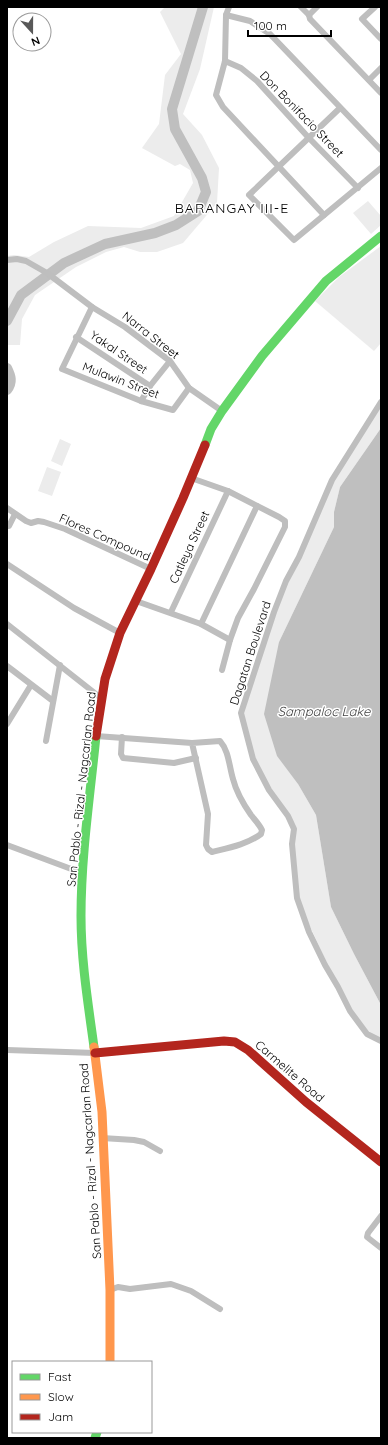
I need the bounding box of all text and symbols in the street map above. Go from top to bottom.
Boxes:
north arrow [12,12,52,52]
scale bar [248,12,331,38]
text: 100 m [254,18,287,33]
text: N [29,33,42,49]
street label: Don Bonifacio Street [257,68,347,160]
district label: BARANGAY III-E [175,199,289,217]
street label: Narra Street [119,308,183,362]
street label: Yakal Street [87,327,151,377]
street label: Mulawin Street [80,358,162,402]
street label: Catleya Street [166,508,212,586]
street label: Flores Compound [57,510,153,564]
street label: Dagatan Boulevard [226,599,274,707]
street label: San Pablo - Rizal - Nagcarlan Road [63,691,99,887]
water label: Sampaloc Lake [278,703,371,719]
street label: Carmelite Road [252,1037,328,1105]
street label: San Pablo - Rizal - Nagcarlan Road [76,1063,104,1259]
legend [12,1361,152,1433]
text: Fast [48,1369,72,1384]
text: Slow [48,1389,74,1404]
text: Jam [48,1409,73,1424]

